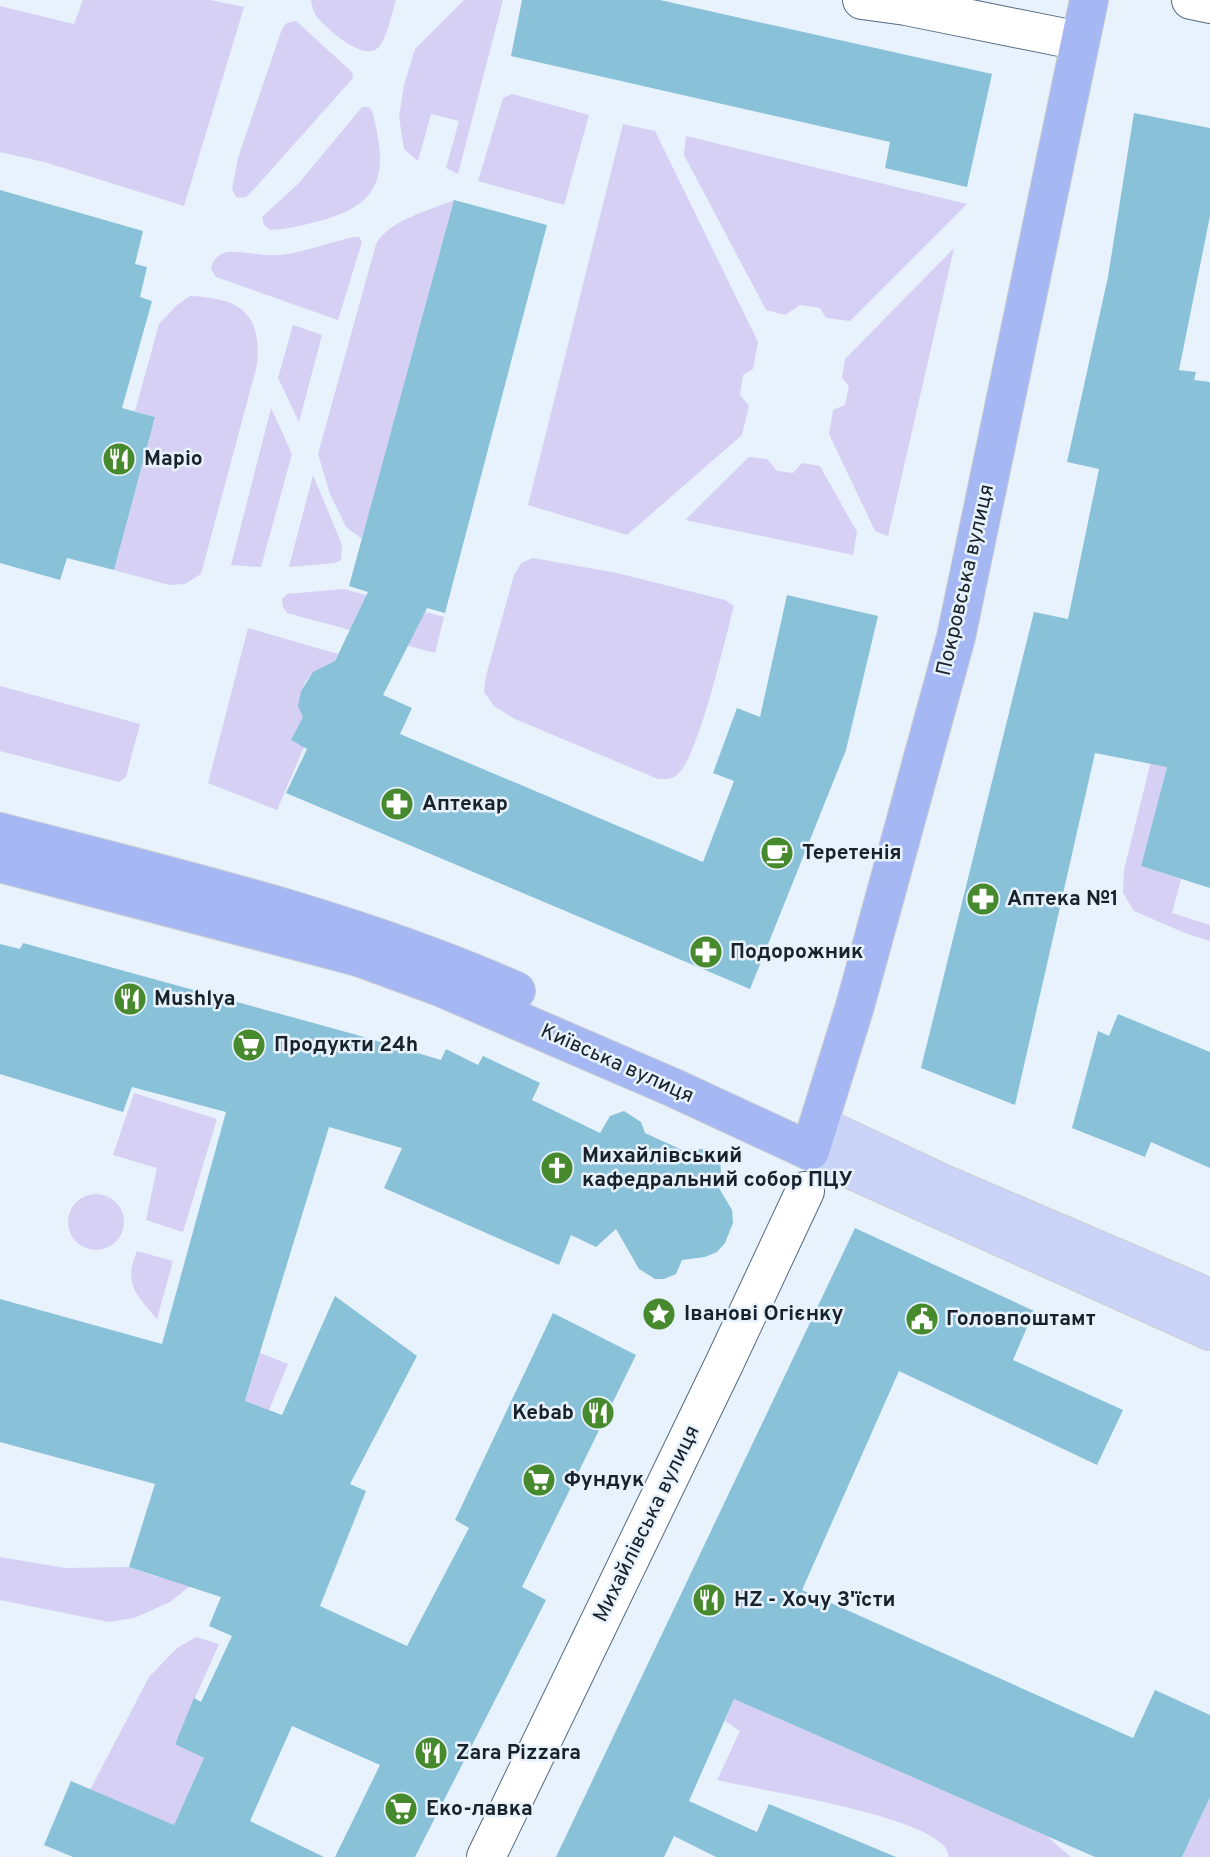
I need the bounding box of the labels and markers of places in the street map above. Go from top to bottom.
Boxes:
restaurant icon: Маріо [100,440,138,478]
place label: Маріо [144,446,203,473]
pharmacy icon: Аптекар [378,785,416,823]
place label: Аптекар [422,791,508,818]
cafe icon: Теретенія [758,834,796,872]
place label: Теретенія [802,840,902,867]
pharmacy icon: Аптека №1 [964,880,1002,918]
place label: Аптека №1 [1007,886,1119,913]
pharmacy icon: Подорожник [687,933,725,971]
place label: Подорожник [730,939,863,966]
restaurant icon: Mushlya [111,980,149,1018]
place label: Mushlya [154,986,235,1013]
supermarket icon: Продукти 24h [230,1026,268,1064]
place label: Продукти 24h [274,1032,418,1059]
place label: Михайлівський кафедральний собор ПЦУ [582,1143,853,1194]
church icon: Михайлівський кафедральний собор ПЦУ [538,1149,576,1187]
place icon: Іванові Огієнку [640,1295,678,1333]
public building icon: Головпоштамт [903,1300,941,1338]
place label: Іванові Огієнку [684,1301,844,1328]
place label: Головпоштамт [946,1306,1096,1333]
restaurant icon: Kebab [579,1394,617,1432]
place label: Kebab [512,1400,574,1427]
supermarket icon: Фундук [520,1461,558,1499]
place label: Фундук [564,1467,644,1494]
restaurant icon: HZ - Хочу З'їсти [690,1581,728,1619]
place label: HZ - Хочу З'їсти [734,1587,896,1614]
restaurant icon: Zara Pizzara [412,1734,450,1772]
place label: Zara Pizzara [456,1740,581,1767]
supermarket icon: Еко-лавка [382,1790,420,1828]
place label: Еко-лавка [426,1796,533,1823]

